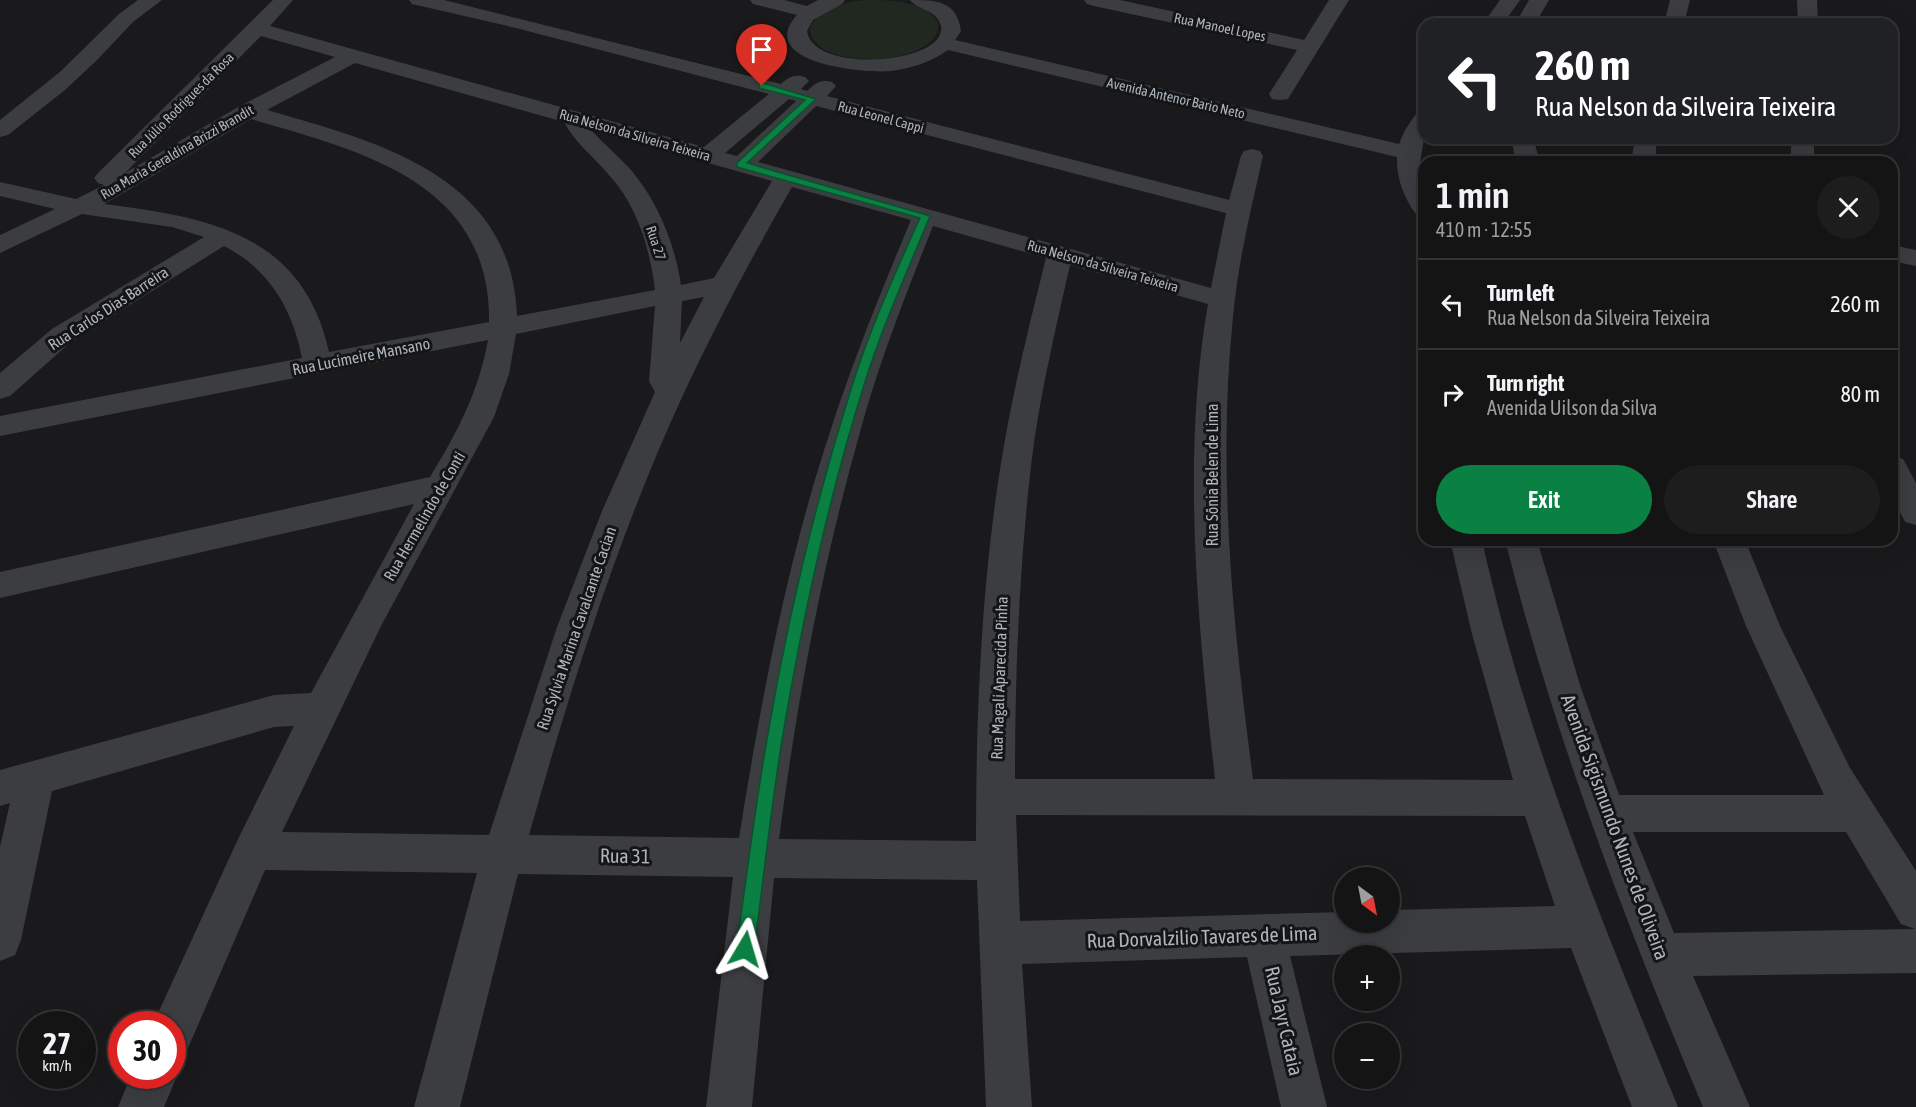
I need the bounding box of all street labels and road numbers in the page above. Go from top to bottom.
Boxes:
street label: Rua Manoel Lopes [1173,9,1267,45]
street label: Rua Júlio Rodrigues da Rosa [125,49,237,161]
street label: Avenida Antenor Bario Neto [1105,74,1247,122]
street label: Rua Leonel Cappi [836,98,926,136]
street label: Rua Maria Geraldina Brizzi Brandit [98,102,256,202]
street label: Rua Nelson da Silveira Teixeira [558,106,712,164]
street label: Rua 27 [643,224,669,262]
street label: Rua Nelson da Silveira Teixeira [1026,237,1180,295]
street label: Rua Carlos Dias Barreira [45,263,171,353]
street label: Rua Lucimeire Mansano [291,334,431,378]
street label: Rua Sônia Belen de Lima [1203,404,1221,546]
street label: Rua Hermelindo de Conti [380,448,468,584]
street label: Rua Sylvia Marina Cavalcante Cacian [533,524,620,732]
street label: Rua Magali Aparecida Pinha [987,596,1012,760]
street label: Avenida Sigismundo Nunes de Oliveira [1557,691,1674,963]
street label: Rua 31 [600,844,650,867]
street label: Rua Dorvalzilio Tavares de Lima [1086,921,1318,952]
street label: Rua Jayr Cataia [1261,964,1308,1078]

